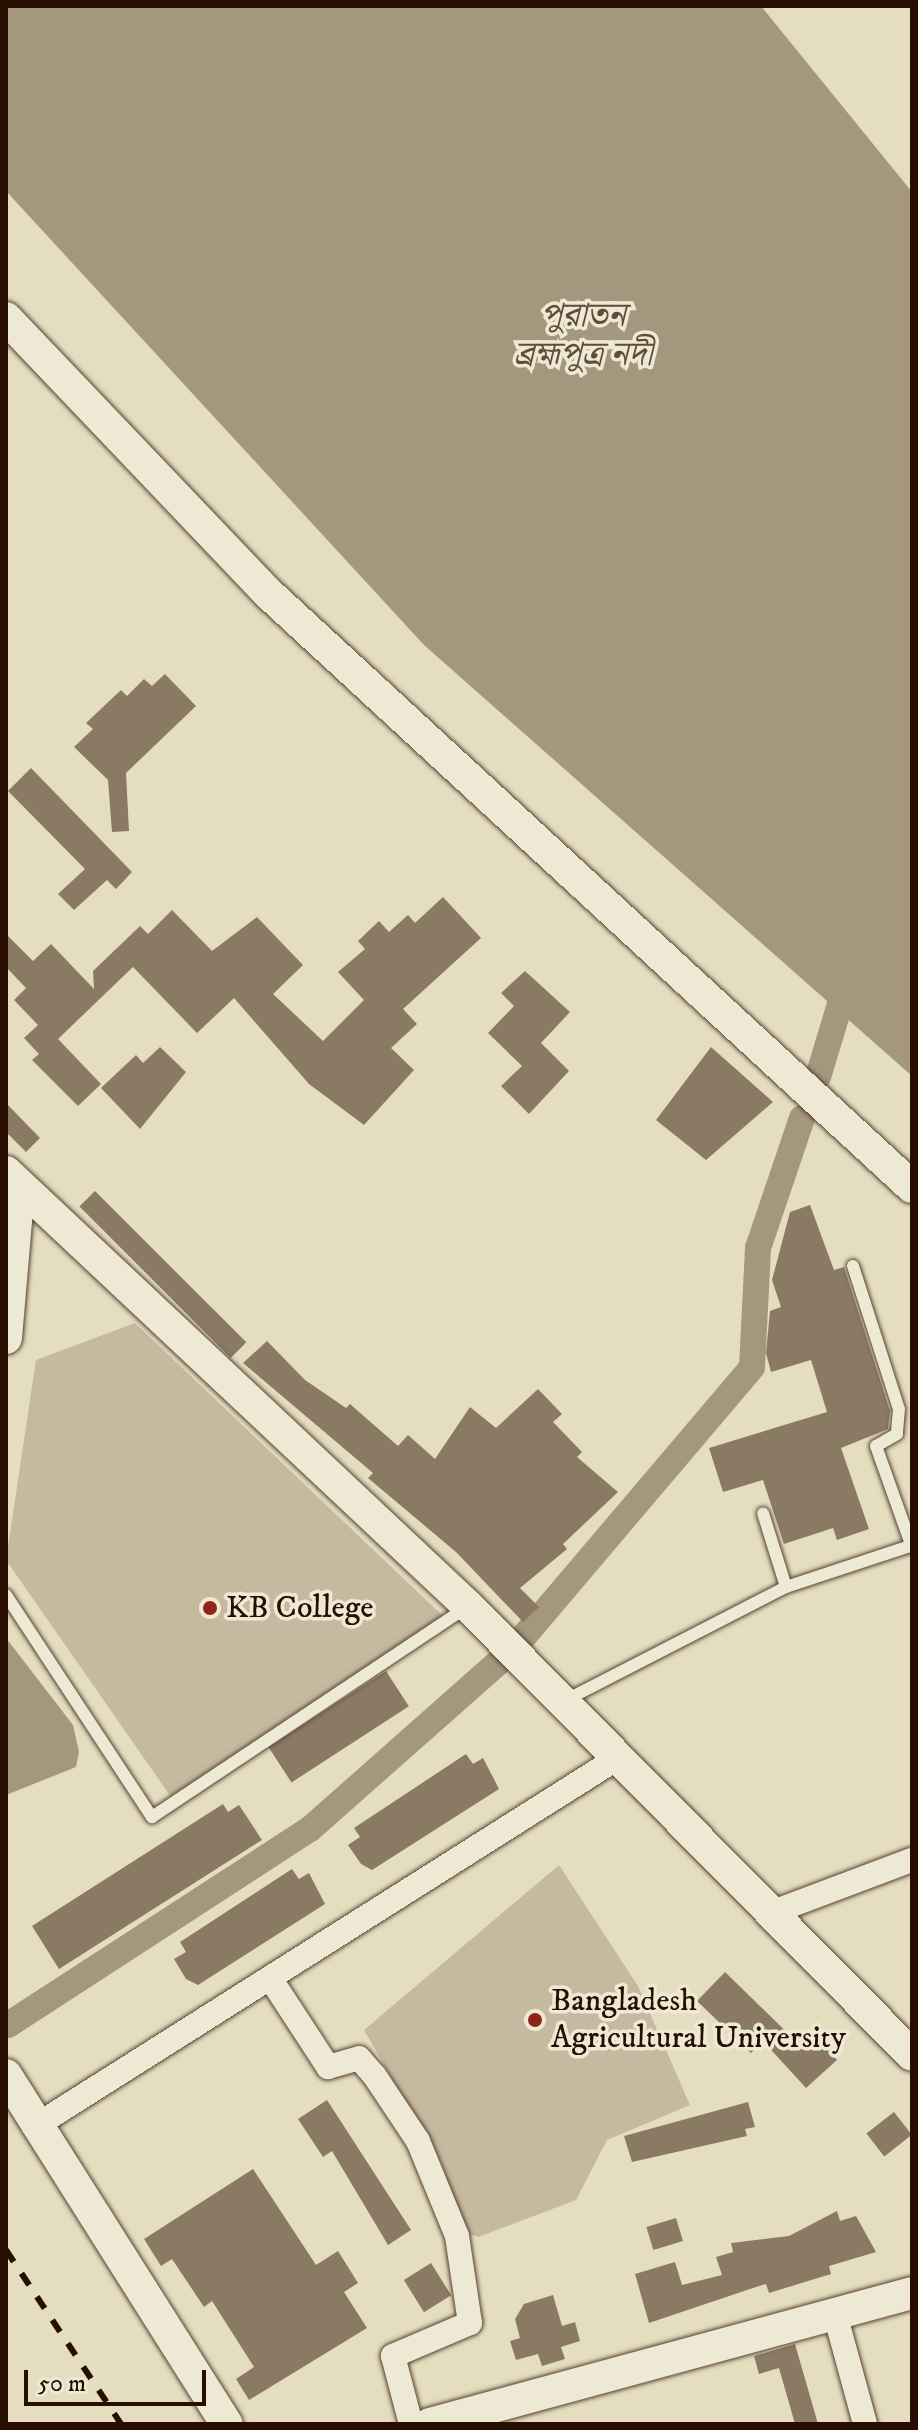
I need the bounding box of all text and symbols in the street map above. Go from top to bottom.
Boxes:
water label: পুরাতন ব্রহ্মপুত্র নদী [514,296,652,376]
place label: KB College [226,1589,374,1627]
marker: KB College [201,1599,219,1617]
place label: Bangladesh Agricultural University [551,1983,846,2058]
marker: Bangladesh Agricultural University [526,2011,544,2029]
scale bar [28,2354,210,2404]
text: 50 m [38,2369,86,2399]

